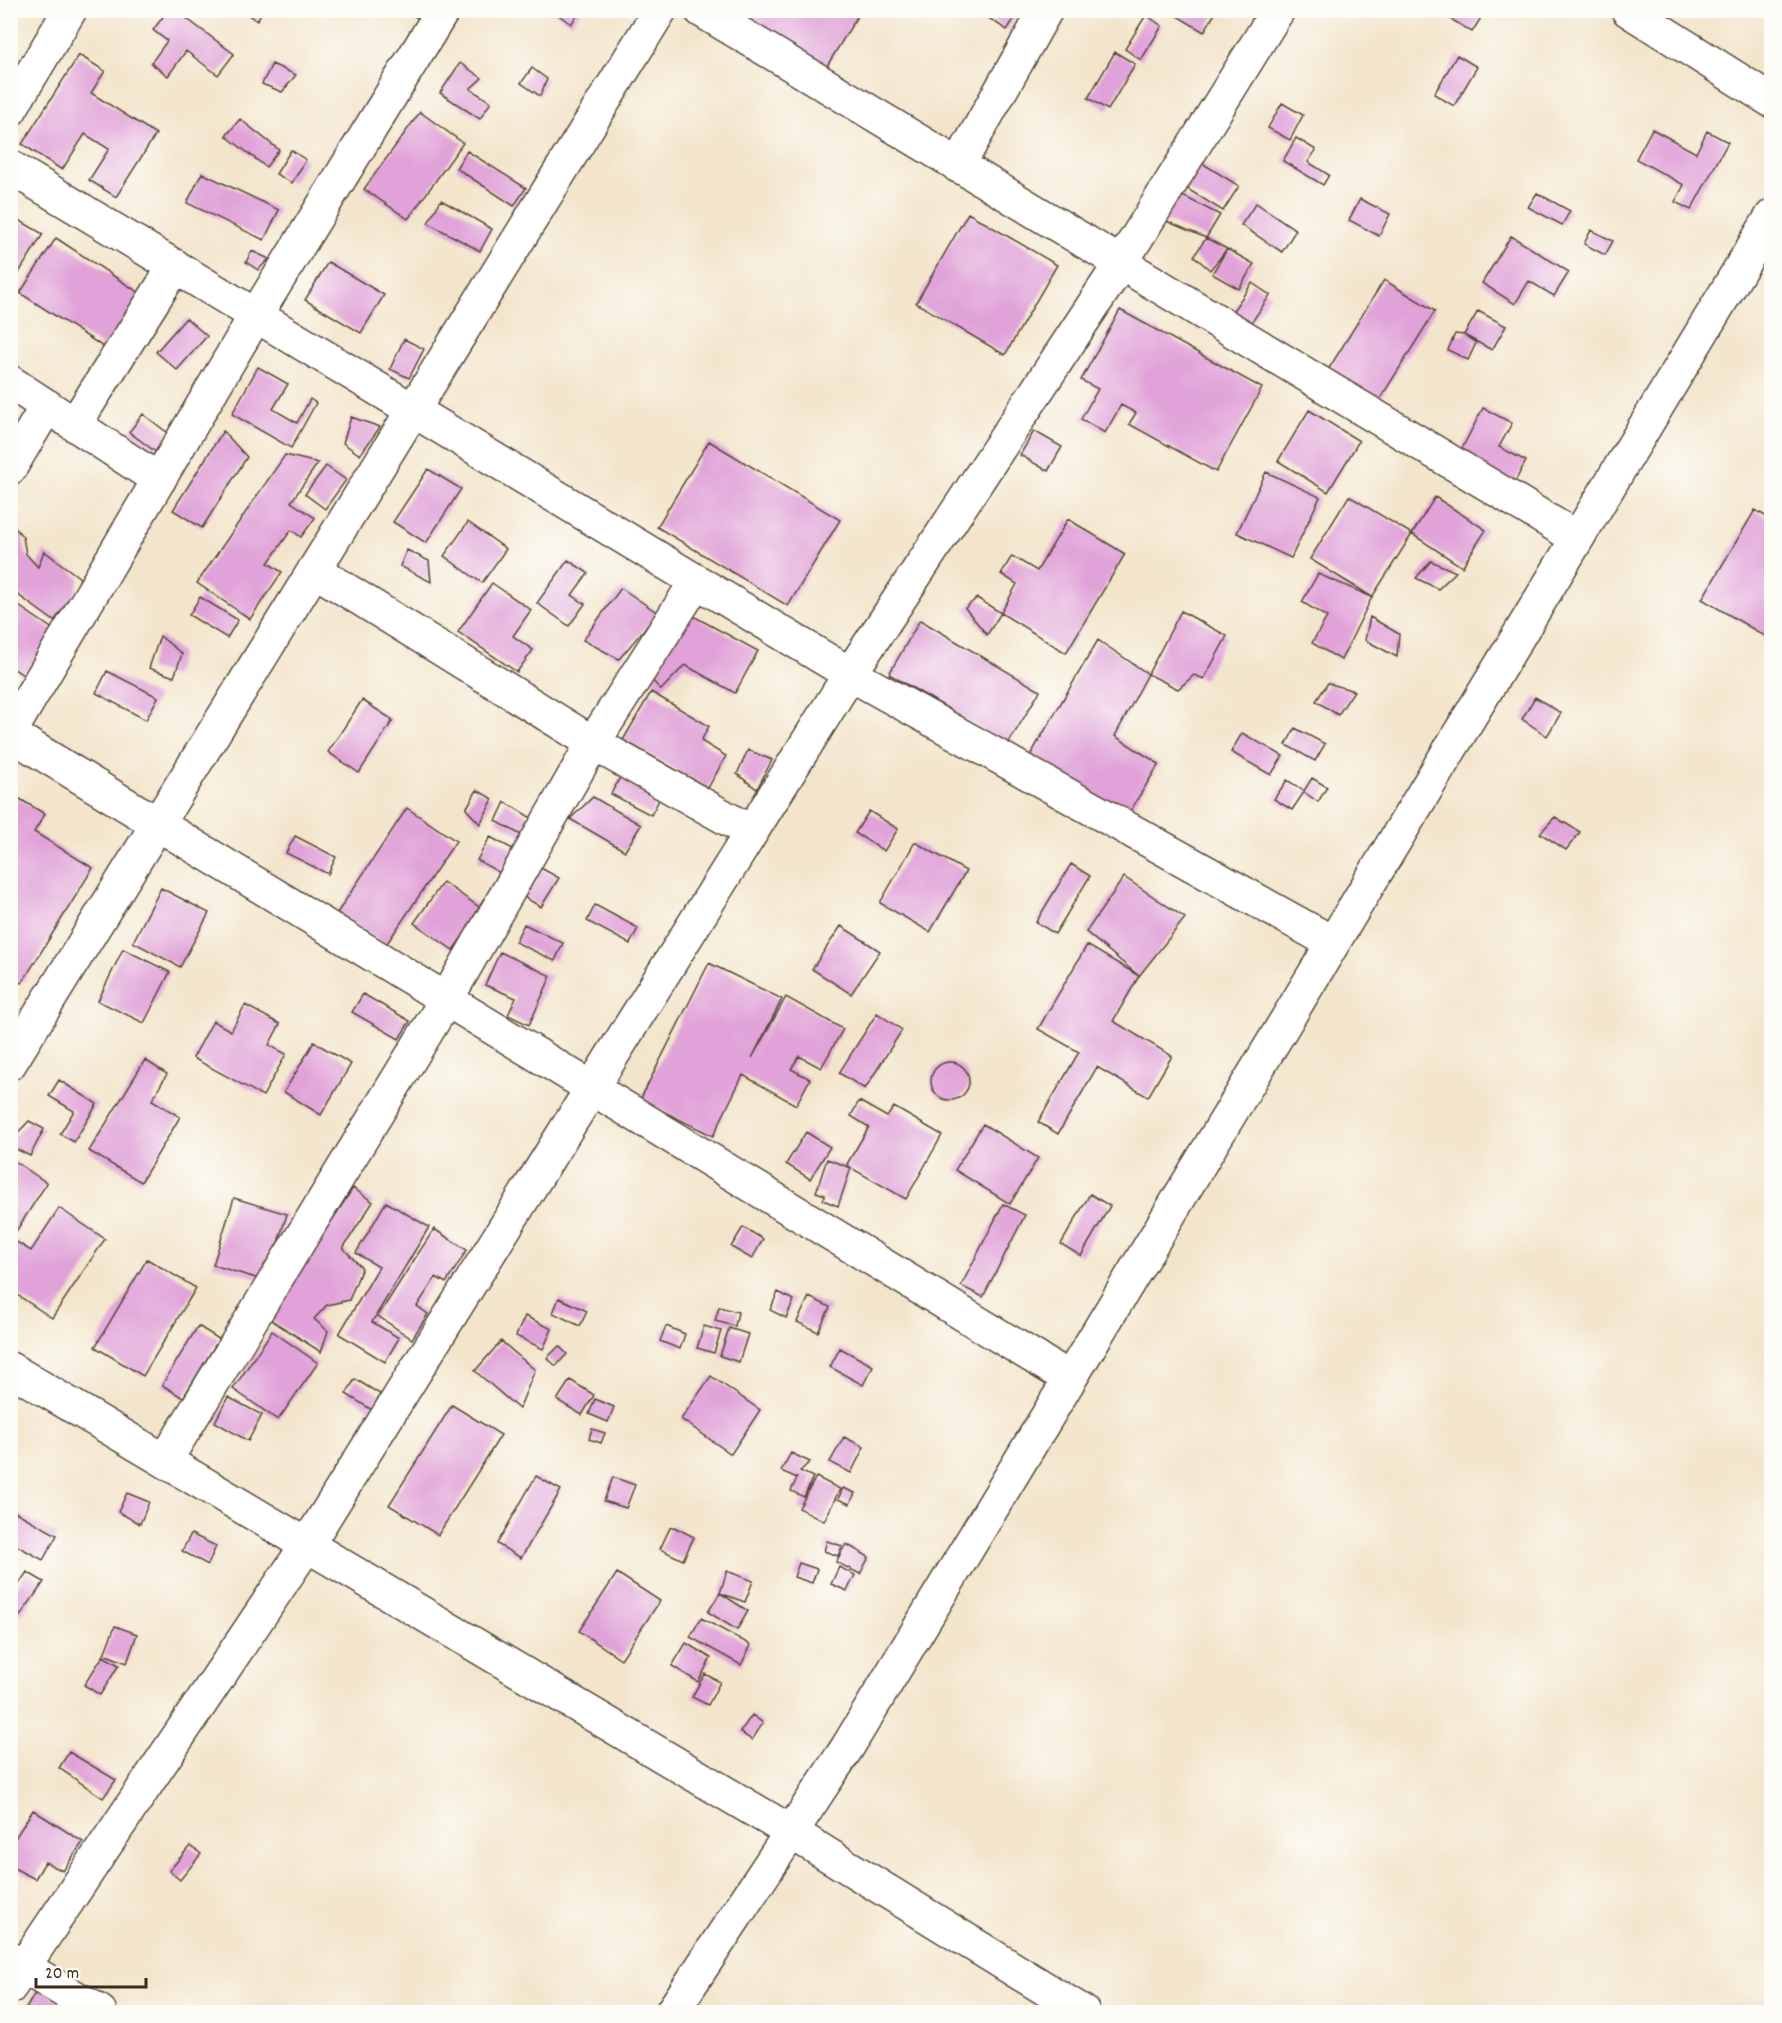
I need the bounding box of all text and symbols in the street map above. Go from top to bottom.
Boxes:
scale bar [36,1951,146,1989]
text: 20 m [45,1962,79,1987]

